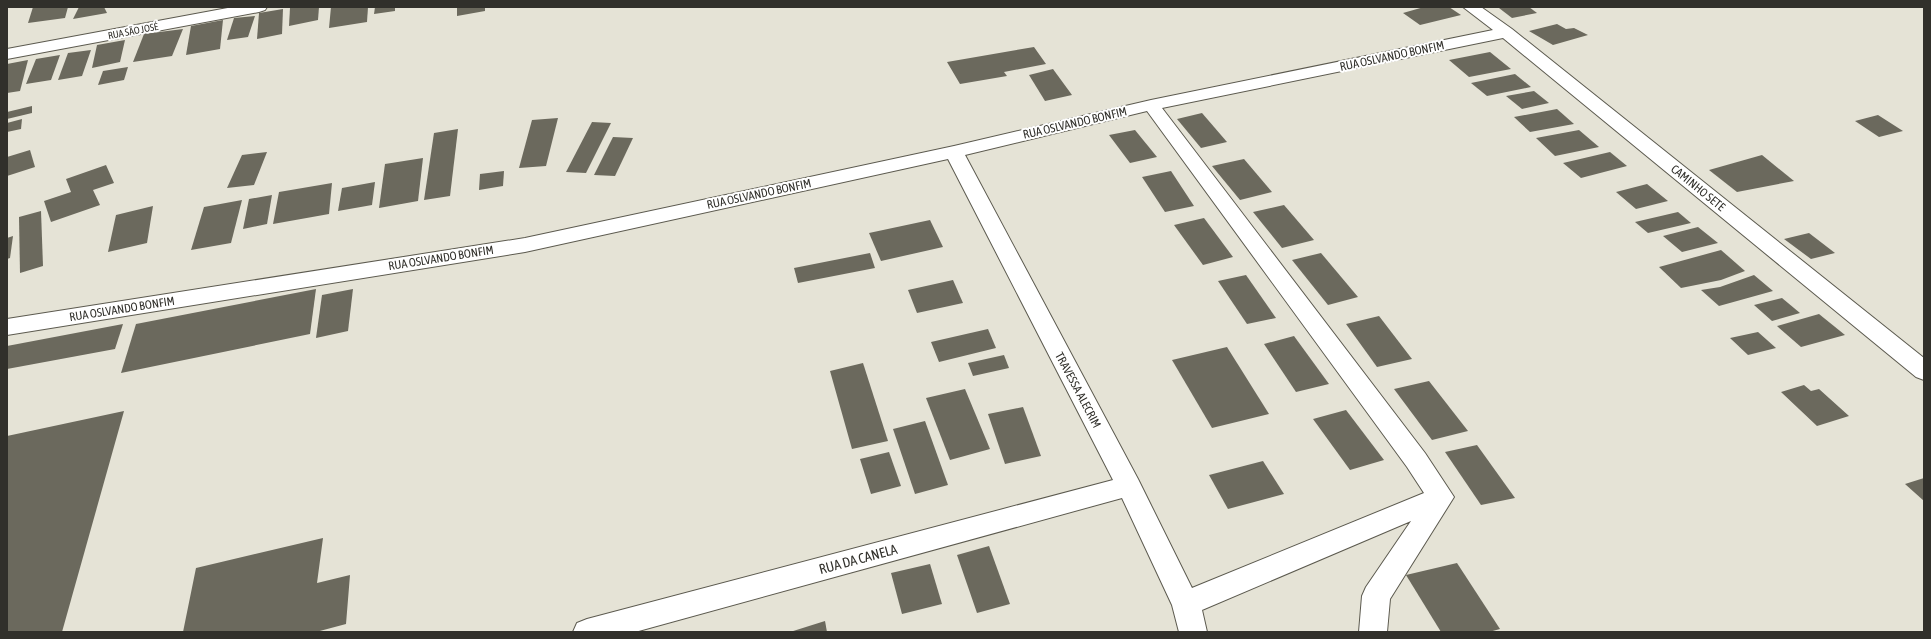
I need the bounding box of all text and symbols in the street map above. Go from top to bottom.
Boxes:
street label: RUA SÃO JOSÉ [107,21,160,41]
street label: RUA OSLVANDO BONFIM [1339,38,1445,74]
street label: RUA OSLVANDO BONFIM [1022,104,1128,142]
street label: CAMINHO SETE [1668,162,1728,214]
street label: RUA OSLVANDO BONFIM [706,176,812,212]
street label: RUA OSLVANDO BONFIM [387,243,495,273]
street label: RUA OSLVANDO BONFIM [68,294,176,324]
street label: TRAVESSA ALECRIM [1052,350,1104,430]
street label: RUA DA CANELA [817,541,899,577]

